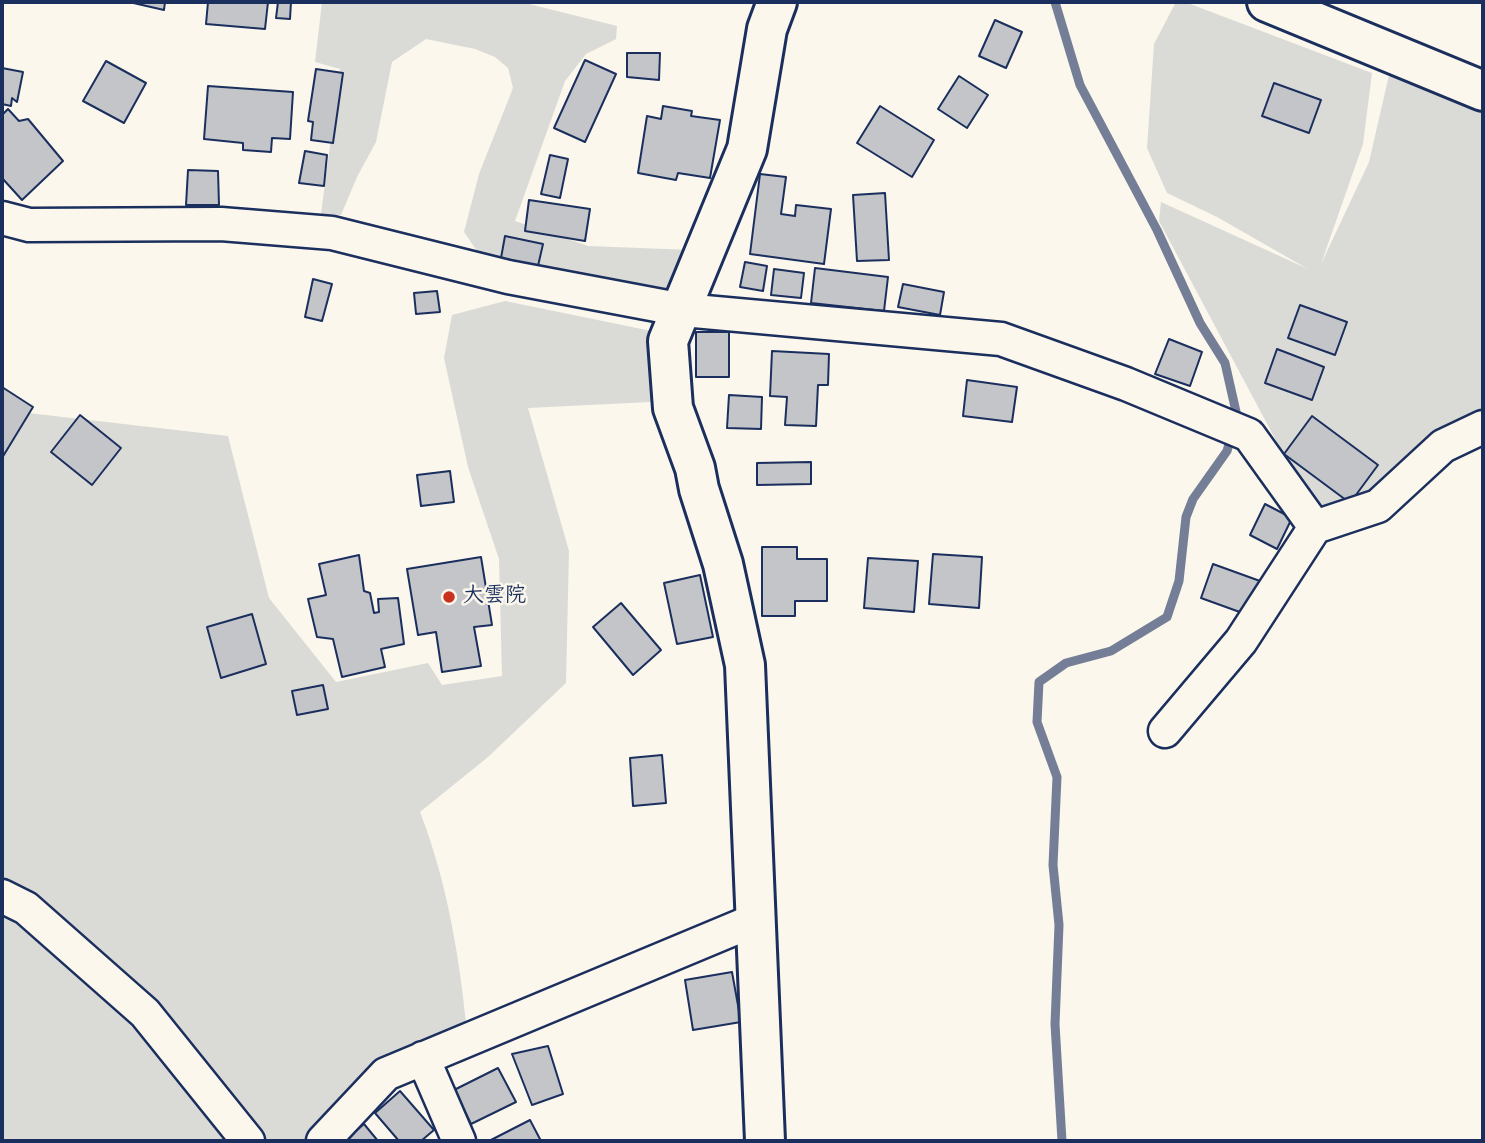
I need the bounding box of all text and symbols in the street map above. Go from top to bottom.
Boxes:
place label: 大雲院 [463,584,526,610]
marker: 大雲院 [441,589,457,605]

